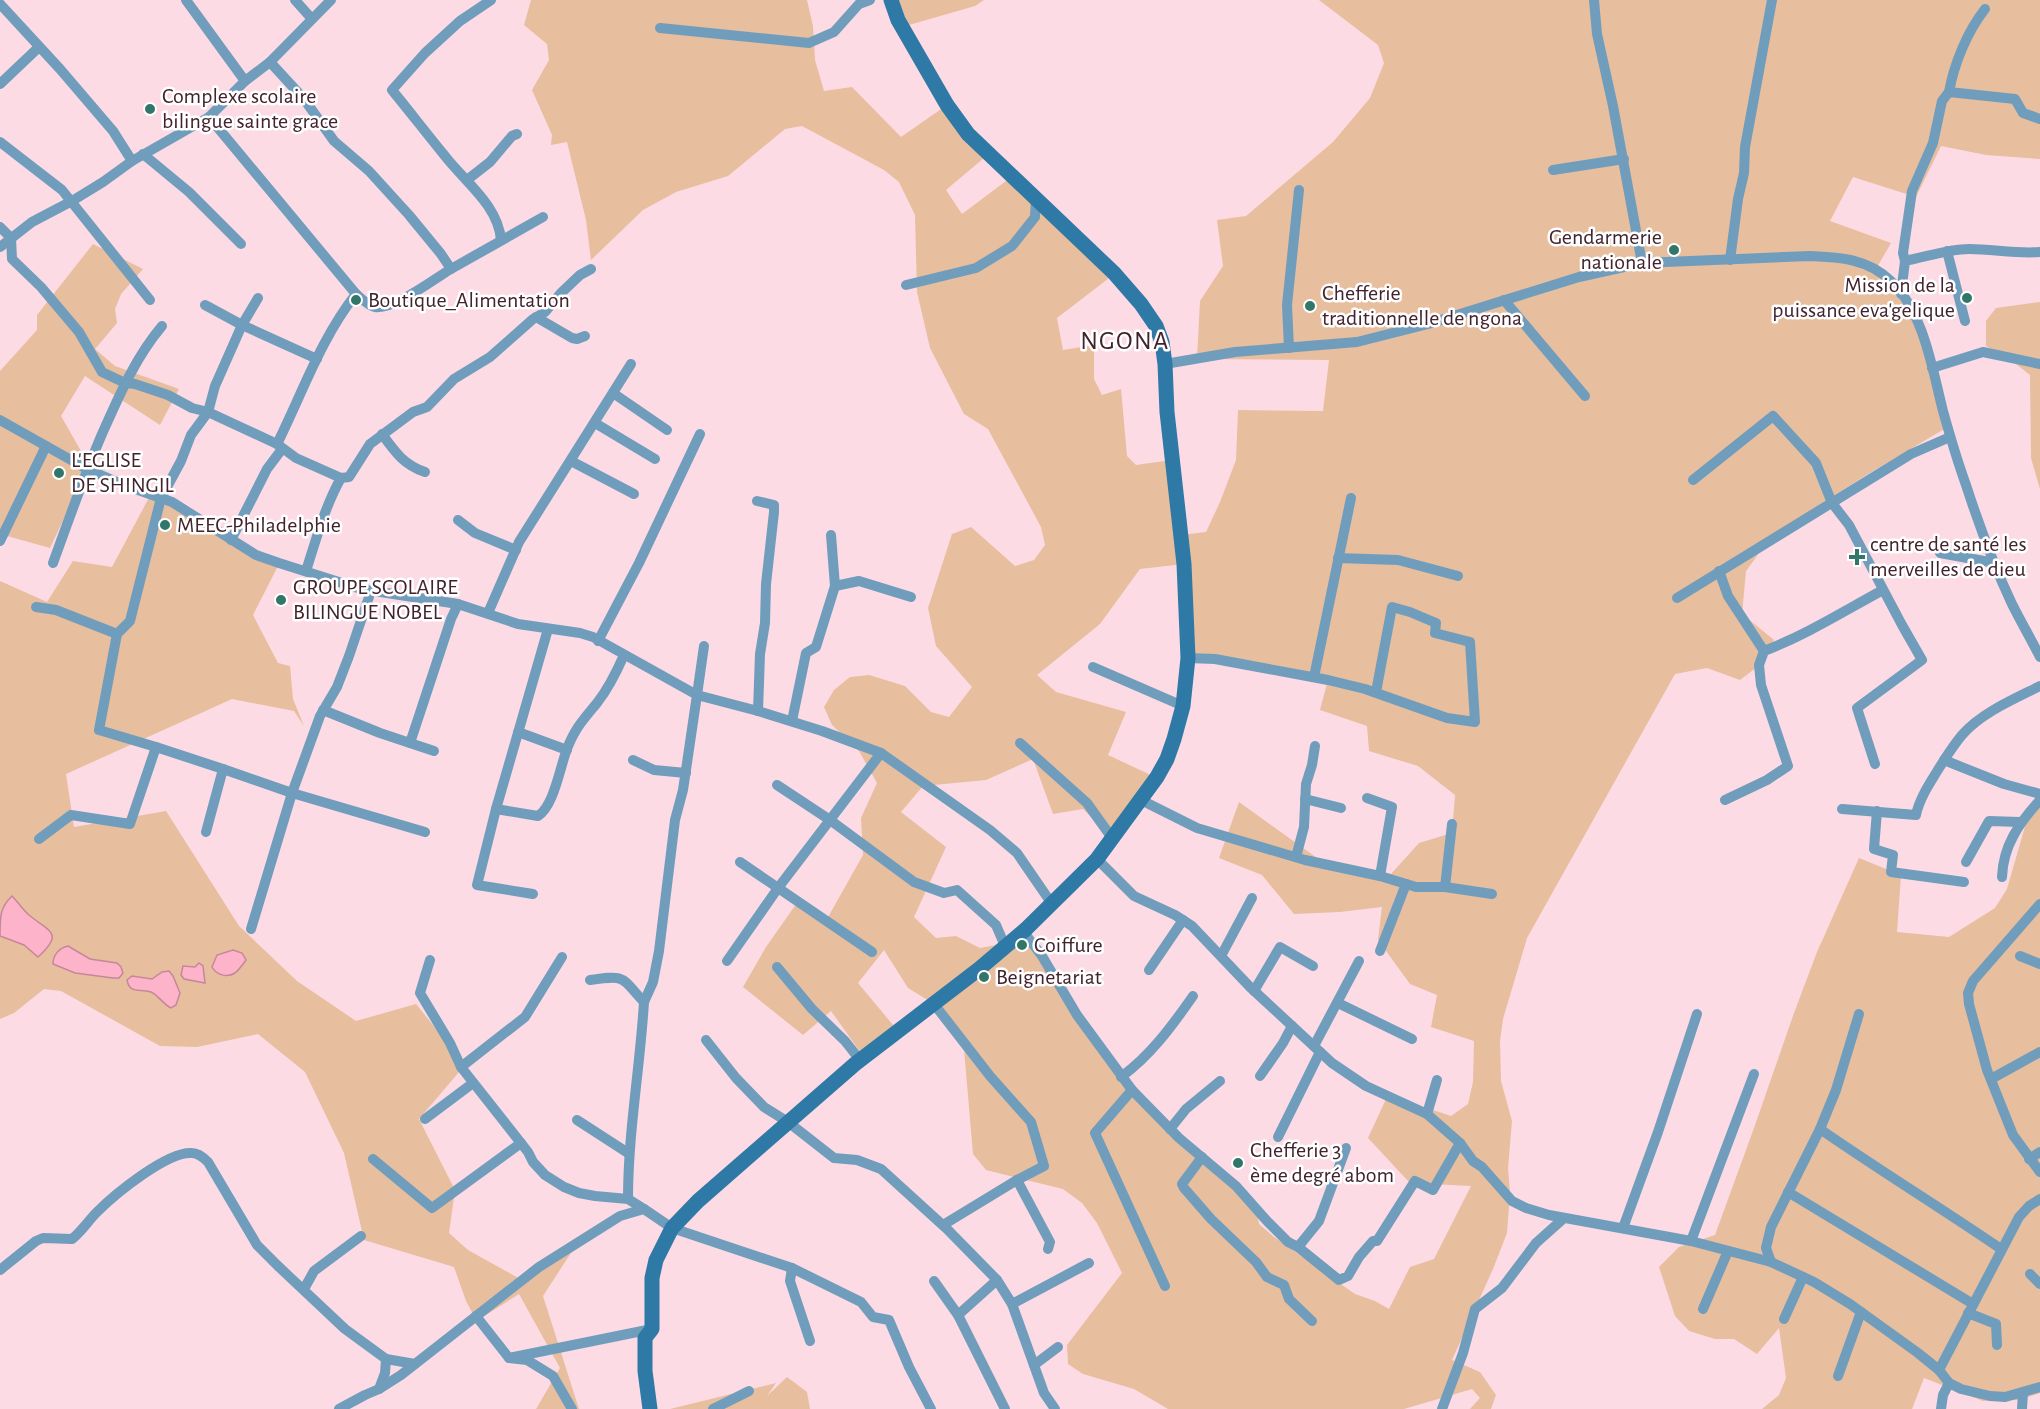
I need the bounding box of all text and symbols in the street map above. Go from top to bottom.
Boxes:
place label: Complexe scolaire bilingue sainte grace [162,85,338,132]
marker: Complexe scolaire bilingue sainte grace [143,102,157,116]
place label: Gendarmerie nationale [1549,226,1662,273]
marker: Gendarmerie nationale [1667,243,1681,257]
place label: Mission de la puissance eva'gelique [1772,274,1955,321]
place label: Chefferie traditionnelle de ngona [1322,282,1522,329]
place label: Boutique_Alimentation [368,289,570,311]
marker: Mission de la puissance eva'gelique [1960,291,1974,305]
marker: Boutique_Alimentation [349,293,363,307]
marker: Chefferie traditionnelle de ngona [1303,299,1317,313]
district label: NGONA [1080,328,1170,354]
place label: L'EGLISE DE SHINGIL [71,449,175,496]
marker: L'EGLISE DE SHINGIL [52,466,66,480]
place label: MEEC-Philadelphie [177,514,341,536]
marker: MEEC-Philadelphie [158,518,172,532]
place label: centre de santé les merveilles de dieu [1870,533,2027,580]
marker: centre de santé les merveilles de dieu [1848,548,1866,566]
place label: GROUPE SCOLAIRE BILINGUE NOBEL [293,576,458,623]
marker: GROUPE SCOLAIRE BILINGUE NOBEL [274,593,288,607]
place label: Coiffure [1034,934,1103,956]
marker: Coiffure [1015,938,1029,952]
place label: Beignetariat [996,966,1102,988]
marker: Beignetariat [977,970,991,984]
place label: Chefferie 3 ème degré abom [1250,1139,1394,1186]
marker: Chefferie 3 ème degré abom [1231,1156,1245,1170]

